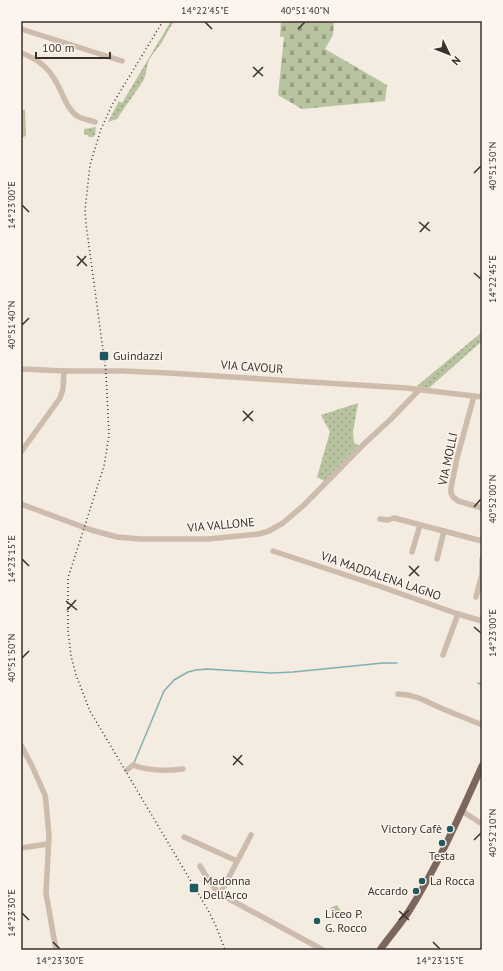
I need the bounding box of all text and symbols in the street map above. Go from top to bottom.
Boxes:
text: 14°22'45"E [181,4,229,17]
text: 40°51'40"N [280,4,330,17]
scale bar [36,34,110,60]
north arrow [429,34,469,74]
text: 100 m [42,40,75,55]
text: N [449,53,464,68]
text: 40°51'50"N [486,141,499,191]
text: 14°23'00"E [5,181,18,229]
text: 14°22'45"E [486,255,499,303]
text: 40°51'40"N [5,300,18,350]
place label: Guindazzi [113,348,163,363]
marker: Guindazzi [98,350,110,362]
street label: VIA CAVOUR [219,357,284,376]
street label: VIA MOLLI [434,431,460,488]
text: 40°52'00"N [486,474,499,524]
street label: VIA VALLONE [186,514,255,535]
text: 14°23'15"E [5,535,18,583]
street label: VIA MADDALENA LAGNO [318,548,443,603]
text: 14°23'00"E [486,609,499,657]
text: 40°51'50"N [5,633,18,683]
text: 40°52'10"N [486,808,499,858]
place label: Victory Cafè [380,821,442,836]
marker: Victory Cafè [445,824,455,834]
marker: Testa [437,838,447,848]
place label: Testa [429,848,455,863]
place label: Madonna Dell'Arco [203,873,250,902]
place label: La Rocca [430,873,475,888]
marker: La Rocca [417,876,427,886]
marker: Madonna Dell'Arco [188,882,200,894]
place label: Accardo [368,883,408,898]
marker: Accardo [411,886,421,896]
text: 14°23'30"E [5,889,18,937]
place label: Liceo P. G. Rocco [325,906,367,935]
marker: Liceo P. G. Rocco [312,916,322,926]
text: 14°23'30"E [36,954,84,967]
text: 14°23'15"E [416,954,464,967]

